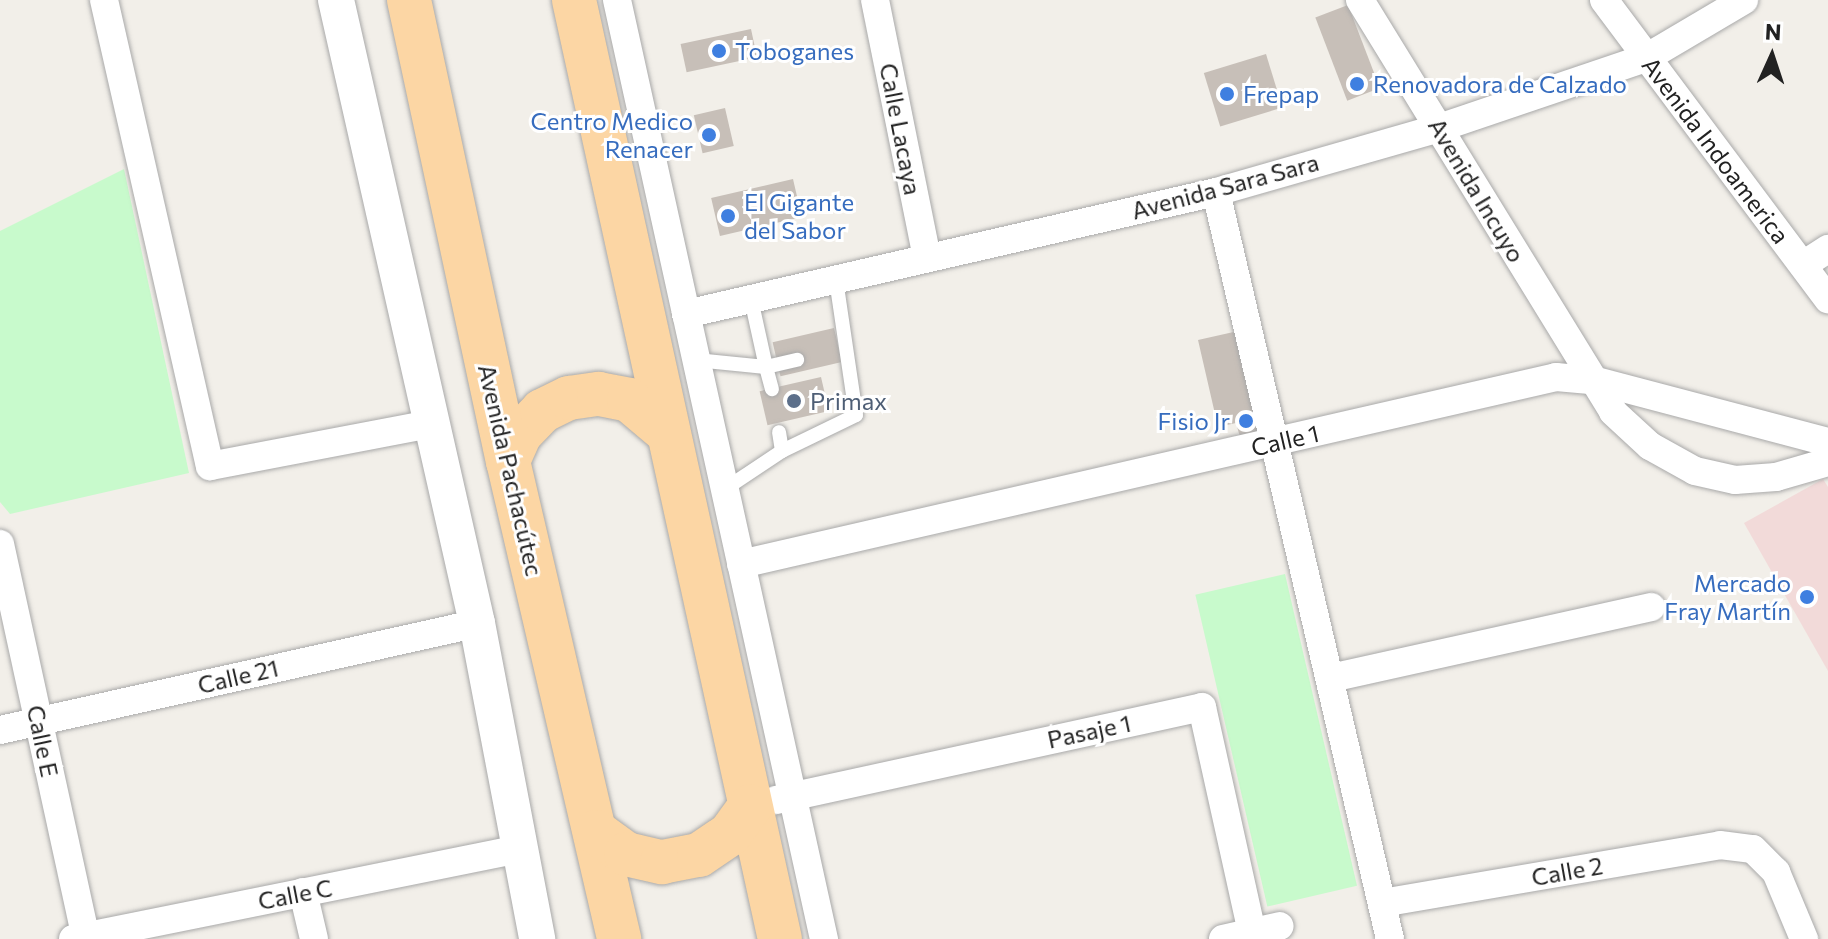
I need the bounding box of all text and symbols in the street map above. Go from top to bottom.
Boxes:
north arrow [1732,16,1812,96]
text: N [1764,18,1782,45]
place label: Toboganes [735,37,854,65]
marker: Toboganes [710,42,728,60]
street label: Avenida Indoamerica [1636,51,1796,249]
street label: Calle Lacaya [874,61,928,197]
place label: Renovadora de Calzado [1373,70,1627,98]
marker: Renovadora de Calzado [1348,75,1366,93]
place label: Frepap [1243,80,1319,108]
marker: Frepap [1218,85,1236,103]
place label: Centro Medico Renacer [530,107,693,163]
street label: Avenida Incuyo [1423,113,1531,267]
marker: Centro Medico Renacer [700,126,718,144]
street label: Avenida Sara Sara [1128,147,1322,225]
place label: El Gigante del Sabor [744,188,854,244]
marker: El Gigante del Sabor [719,207,737,225]
street label: Avenida Pachacútec [473,361,549,579]
place label: Primax [810,387,887,415]
marker: Primax [785,392,803,410]
place label: Fisio Jr [1157,407,1230,435]
marker: Fisio Jr [1237,412,1255,430]
street label: Calle 1 [1248,418,1322,462]
place label: Mercado Fray Martín [1664,569,1791,625]
marker: Mercado Fray Martín [1798,588,1816,606]
street label: Calle 21 [195,653,281,699]
street label: Calle E [21,702,65,780]
street label: Pasaje 1 [1045,708,1133,754]
street label: Calle 2 [1529,851,1605,891]
street label: Calle C [256,873,334,915]

